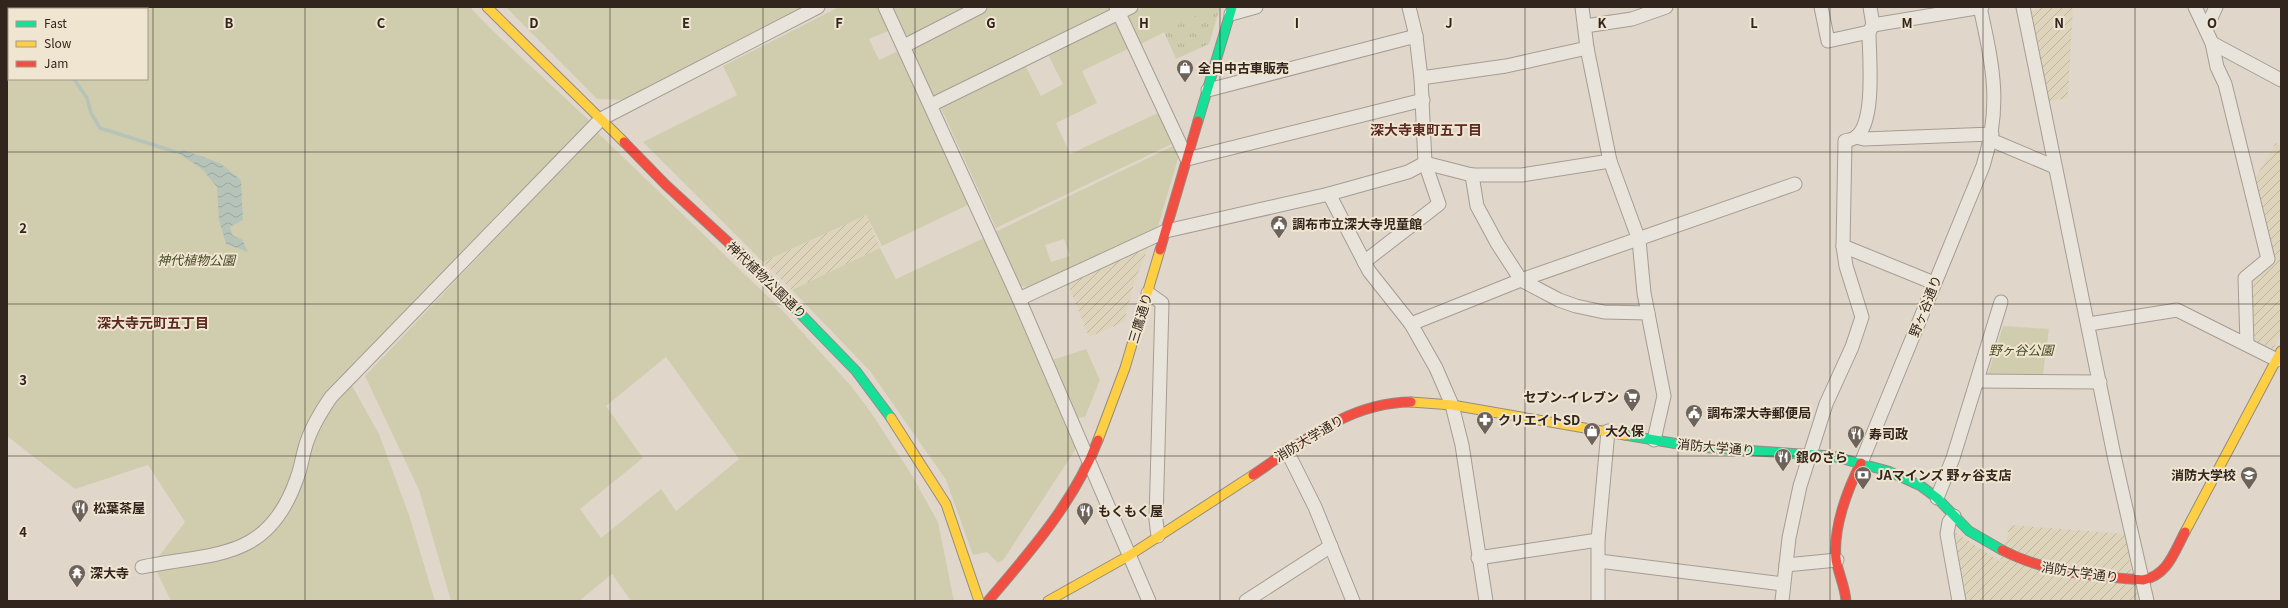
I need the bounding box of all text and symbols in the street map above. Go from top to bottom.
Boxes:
legend [8,8,148,80]
text: B [225,13,234,32]
text: C [377,13,386,32]
text: D [529,13,539,32]
text: E [682,13,690,32]
text: F [835,13,843,32]
text: G [986,13,996,32]
text: H [1139,13,1149,32]
text: I [1295,13,1299,32]
text: J [1445,13,1453,32]
text: K [1598,13,1607,32]
text: L [1750,13,1758,32]
text: M [1901,13,1913,32]
text: N [2054,13,2064,32]
text: O [2207,13,2217,32]
text: Fast [44,14,67,31]
text: Slow [44,34,72,51]
text: Jam [44,54,68,71]
shop icon: 全日中古車販売 [1175,58,1195,83]
place label: 全日中古車販売 [1198,58,1289,77]
district label: 深大寺東町五丁目 [1370,119,1482,139]
public building icon: 調布市立深大寺児童館 [1269,214,1289,239]
place label: 調布市立深大寺児童館 [1292,214,1422,233]
text: 2 [19,218,27,237]
street label: 神代植物公園通り [723,237,811,323]
park label: 神代植物公園 [157,250,237,269]
street label: 野ヶ谷通り [1904,272,1946,340]
street label: 三鷹通り [1123,290,1156,346]
district label: 深大寺元町五丁目 [97,312,209,332]
park label: 野ヶ谷公園 [1988,340,2055,359]
text: 3 [19,370,27,389]
place label: セブン-イレブン [1523,387,1619,406]
supermarket icon: セブン-イレブン [1622,387,1642,412]
public building icon: 調布深大寺郵便局 [1684,403,1704,428]
place label: 調布深大寺郵便局 [1707,403,1811,422]
street label: 消防大学通り [1270,409,1347,466]
pharmacy icon: クリエイトSD [1475,410,1495,435]
place label: クリエイトSD [1498,410,1580,429]
shop icon: 大久保 [1582,421,1602,446]
place label: 大久保 [1605,421,1644,440]
restaurant icon: 寿司政 [1846,424,1866,449]
place label: 寿司政 [1869,424,1908,443]
street label: 消防大学通り [1676,434,1756,459]
restaurant icon: 銀のさら [1773,447,1793,472]
place label: 銀のさら [1796,447,1848,466]
bank icon: JAマインズ 野ヶ谷支店 [1853,465,1873,490]
place label: JAマインズ 野ヶ谷支店 [1876,465,2011,484]
place label: 消防大学校 [2171,465,2236,484]
school or university icon: 消防大学校 [2239,465,2259,490]
restaurant icon: 松葉茶屋 [70,498,90,523]
place label: 松葉茶屋 [93,498,145,517]
restaurant icon: もくもく屋 [1075,501,1095,526]
place label: もくもく屋 [1098,501,1163,520]
text: 4 [19,522,27,541]
street label: 消防大学通り [2040,557,2120,586]
temple icon: 深大寺 [67,563,87,588]
place label: 深大寺 [90,563,129,582]

